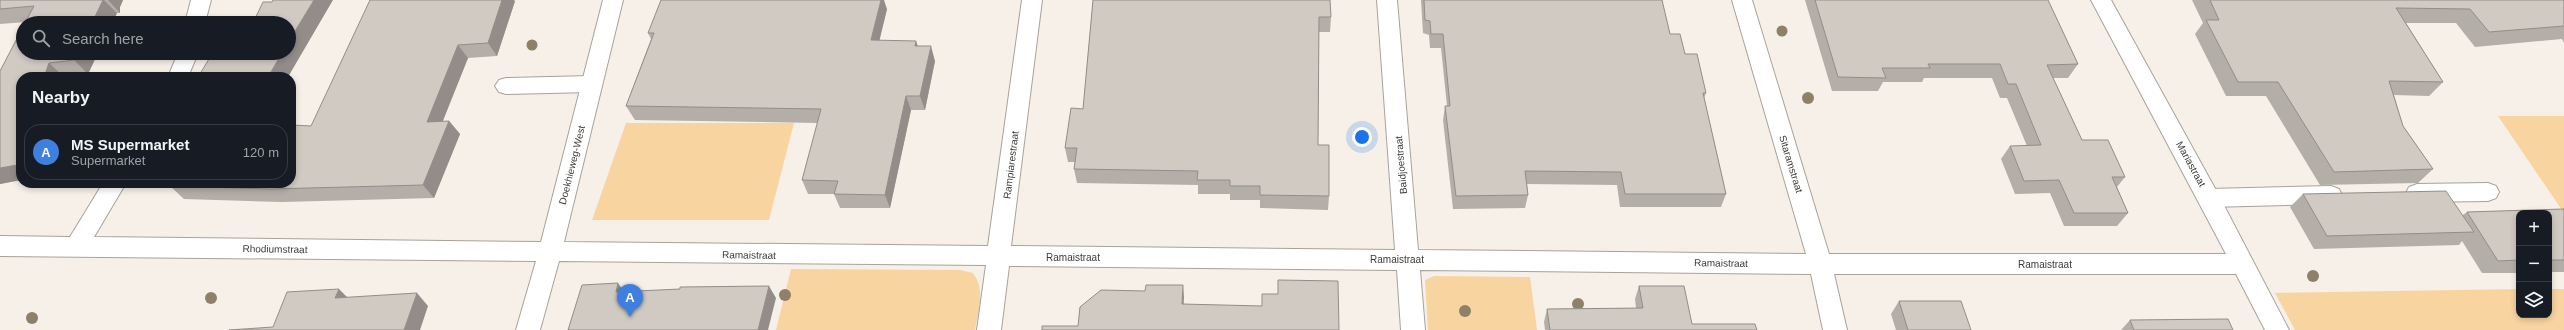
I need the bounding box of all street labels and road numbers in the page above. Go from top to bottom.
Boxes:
street label: Doekhieweg-West [557,124,587,206]
street label: Rampiarestraat [1001,130,1021,200]
street label: Sitaramstraat [1777,134,1805,194]
street label: Baidjoestraat [1393,135,1409,195]
street label: Mariastraat [2174,139,2208,189]
street label: Rhodiumstraat [242,243,308,255]
street label: Ramaistraat [722,249,776,261]
street label: Ramaistraat [1046,252,1100,263]
street label: Ramaistraat [1370,254,1424,265]
street label: Ramaistraat [1694,257,1748,269]
street label: Ramaistraat [2018,259,2072,270]

